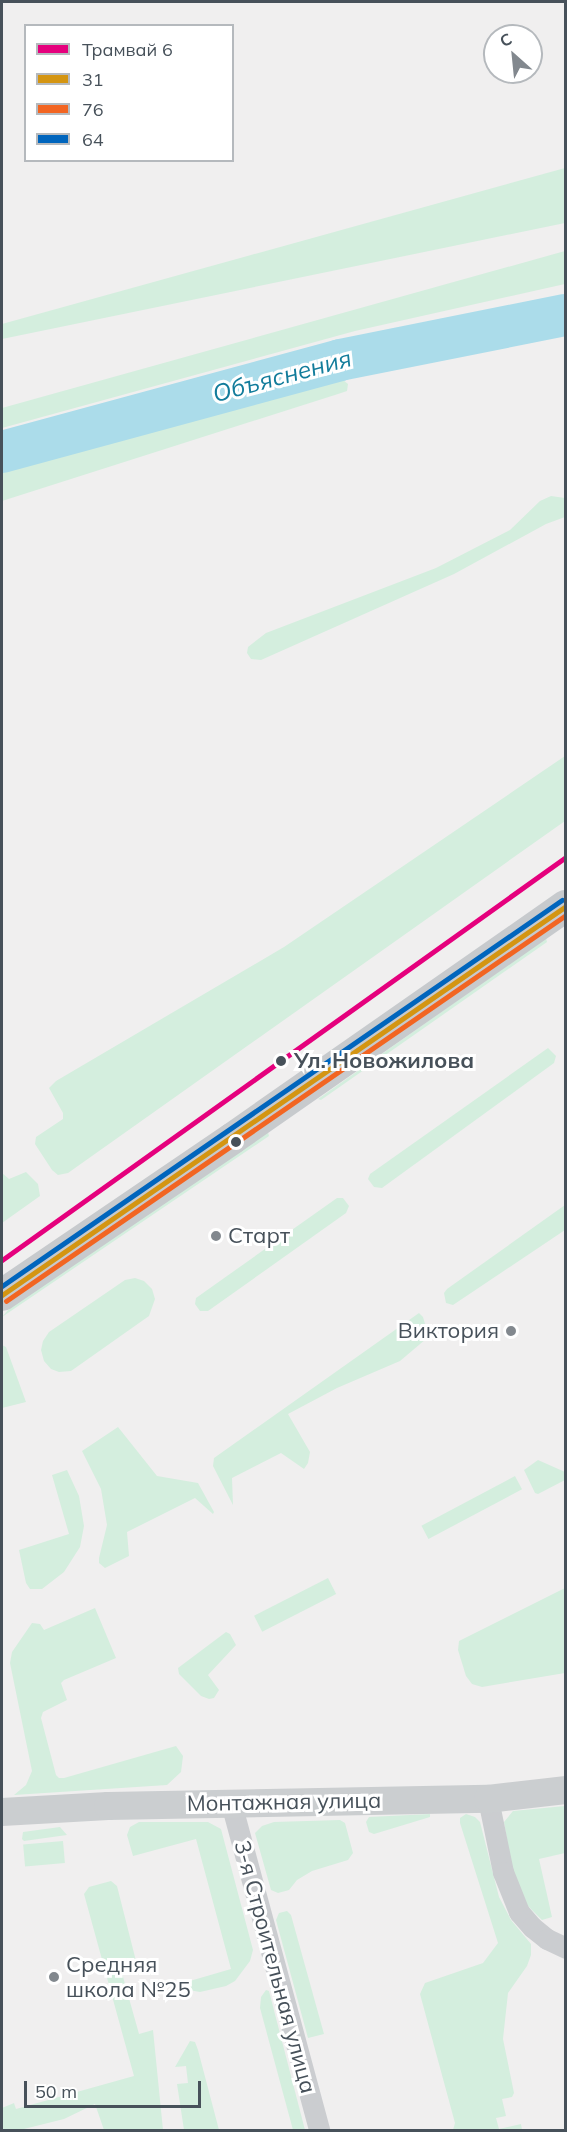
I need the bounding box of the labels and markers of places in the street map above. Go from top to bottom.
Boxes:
place label: Ул. Новожилова [294,1048,474,1074]
marker: Ул. Новожилова [272,1052,290,1070]
unlabelled marker [230,1136,242,1148]
place label: Старт [228,1223,290,1249]
marker: Старт [209,1229,223,1243]
place label: Виктория [398,1318,499,1344]
marker: Виктория [504,1324,518,1338]
place label: Средняя школа №25 [66,1951,191,2002]
marker: Средняя школа №25 [47,1970,61,1984]

